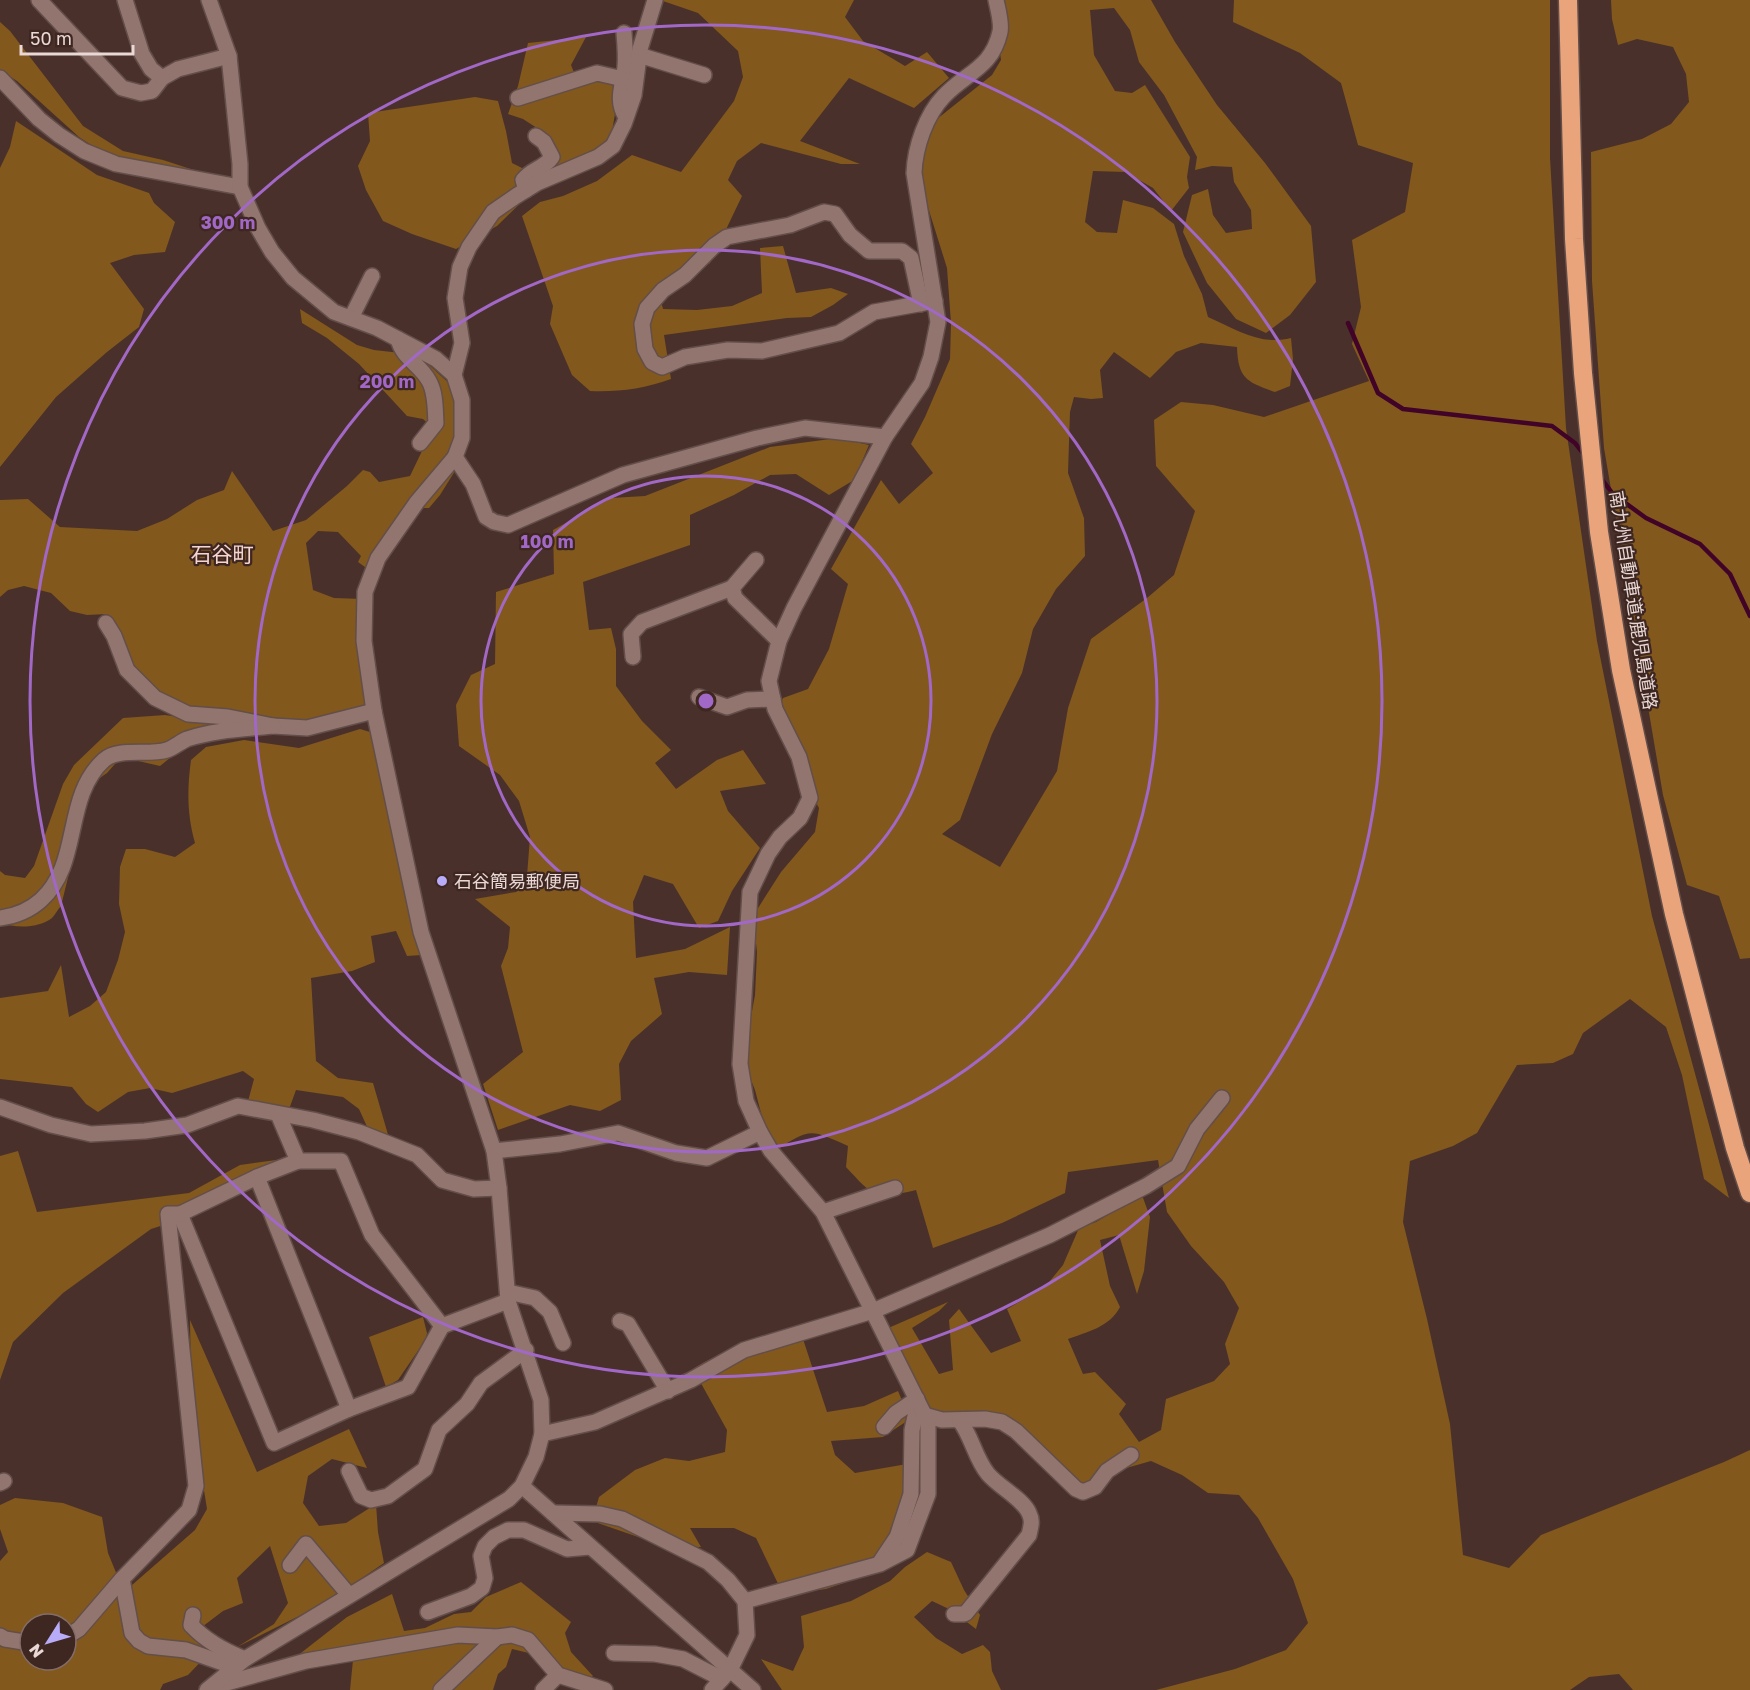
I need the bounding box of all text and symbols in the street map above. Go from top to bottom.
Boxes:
scale bar [21,18,134,56]
text: 50 m [30,27,72,49]
text: 300 m [201,211,255,233]
text: 200 m [360,370,414,392]
street label: 南九州自動車道;鹿児島道路 [1606,489,1662,711]
text: 100 m [521,530,573,552]
district label: 石谷町 [191,541,254,567]
centre of rings [696,691,716,711]
place label: 石谷簡易郵便局 [454,870,580,892]
marker: 石谷簡易郵便局 [435,874,449,888]
north arrow [18,1612,78,1672]
text: N [24,1640,48,1662]

